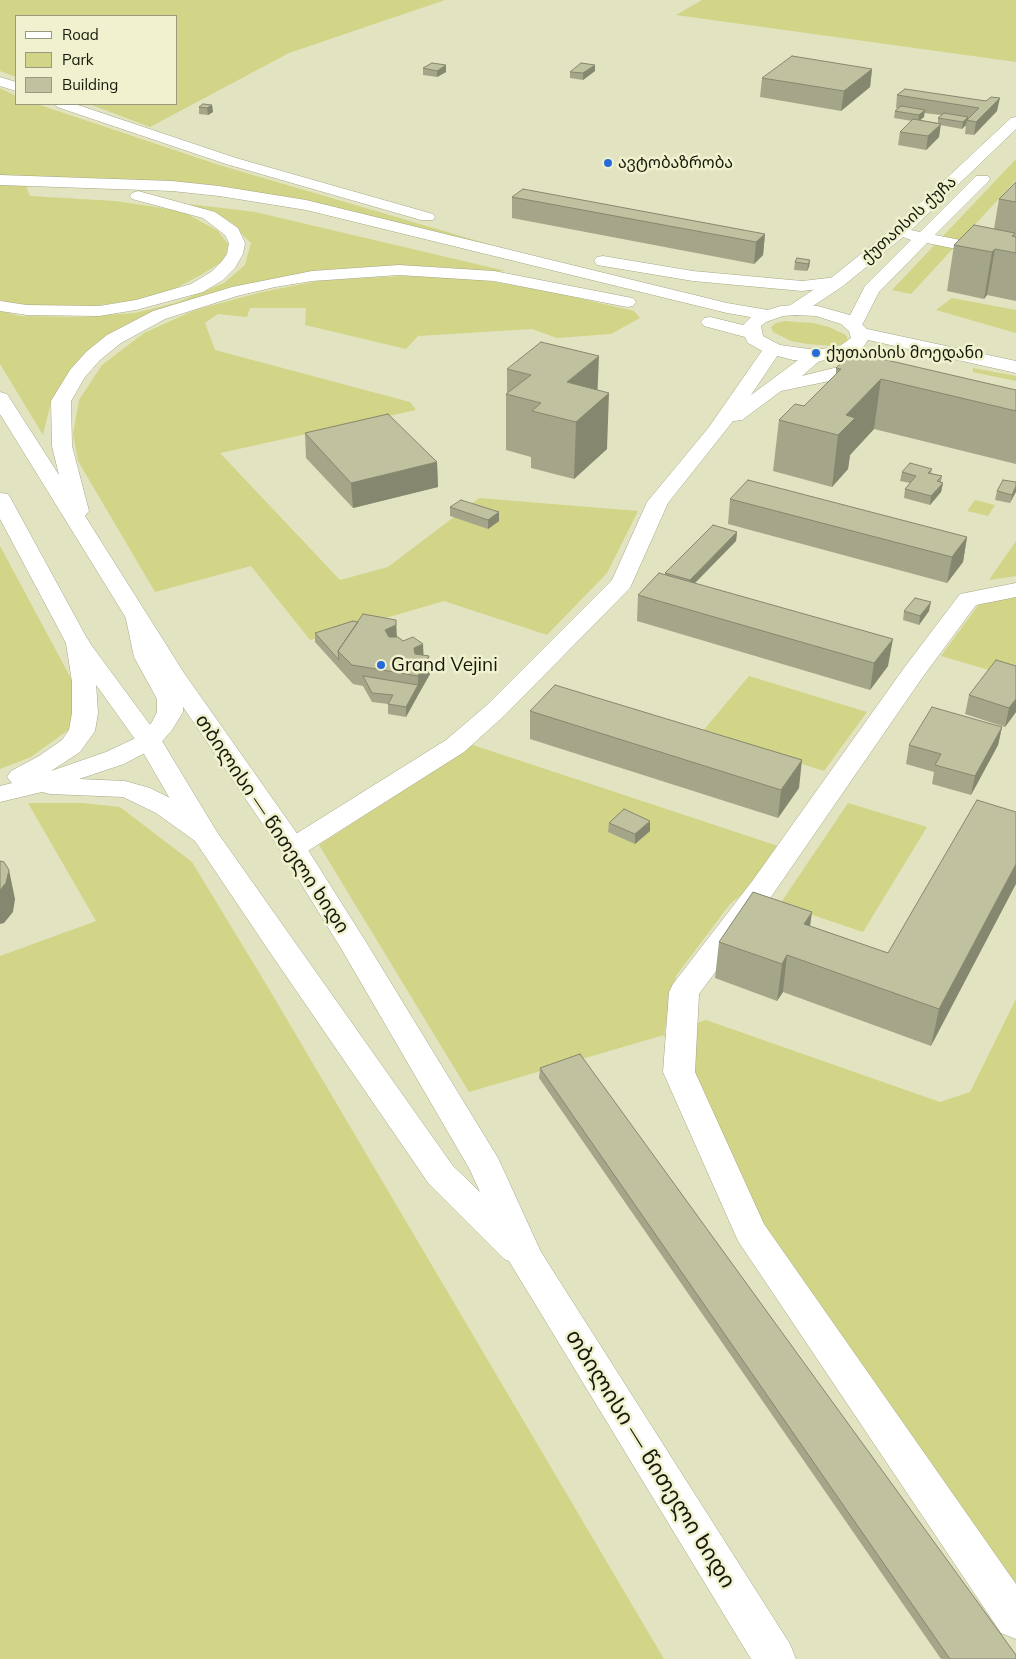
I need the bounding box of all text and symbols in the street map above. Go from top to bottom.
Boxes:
legend [15,15,178,105]
text: Road [62,25,99,44]
text: Park [62,50,94,69]
text: Building [62,75,118,94]
place label: ავტობაზრობა [618,153,733,173]
marker: ავტობაზრობა [602,157,614,169]
street label: ქუთაისის ქუჩა [858,172,960,268]
place label: ქუთაისის მოედანი [826,343,983,363]
marker: ქუთაისის მოედანი [810,347,822,359]
place label: Grand Vejini [391,654,498,676]
marker: Grand Vejini [375,659,387,671]
street label: თბილისი — წითელი ხიდი [190,710,354,938]
street label: თბილისი — წითელი ხიდი [559,1325,741,1593]

